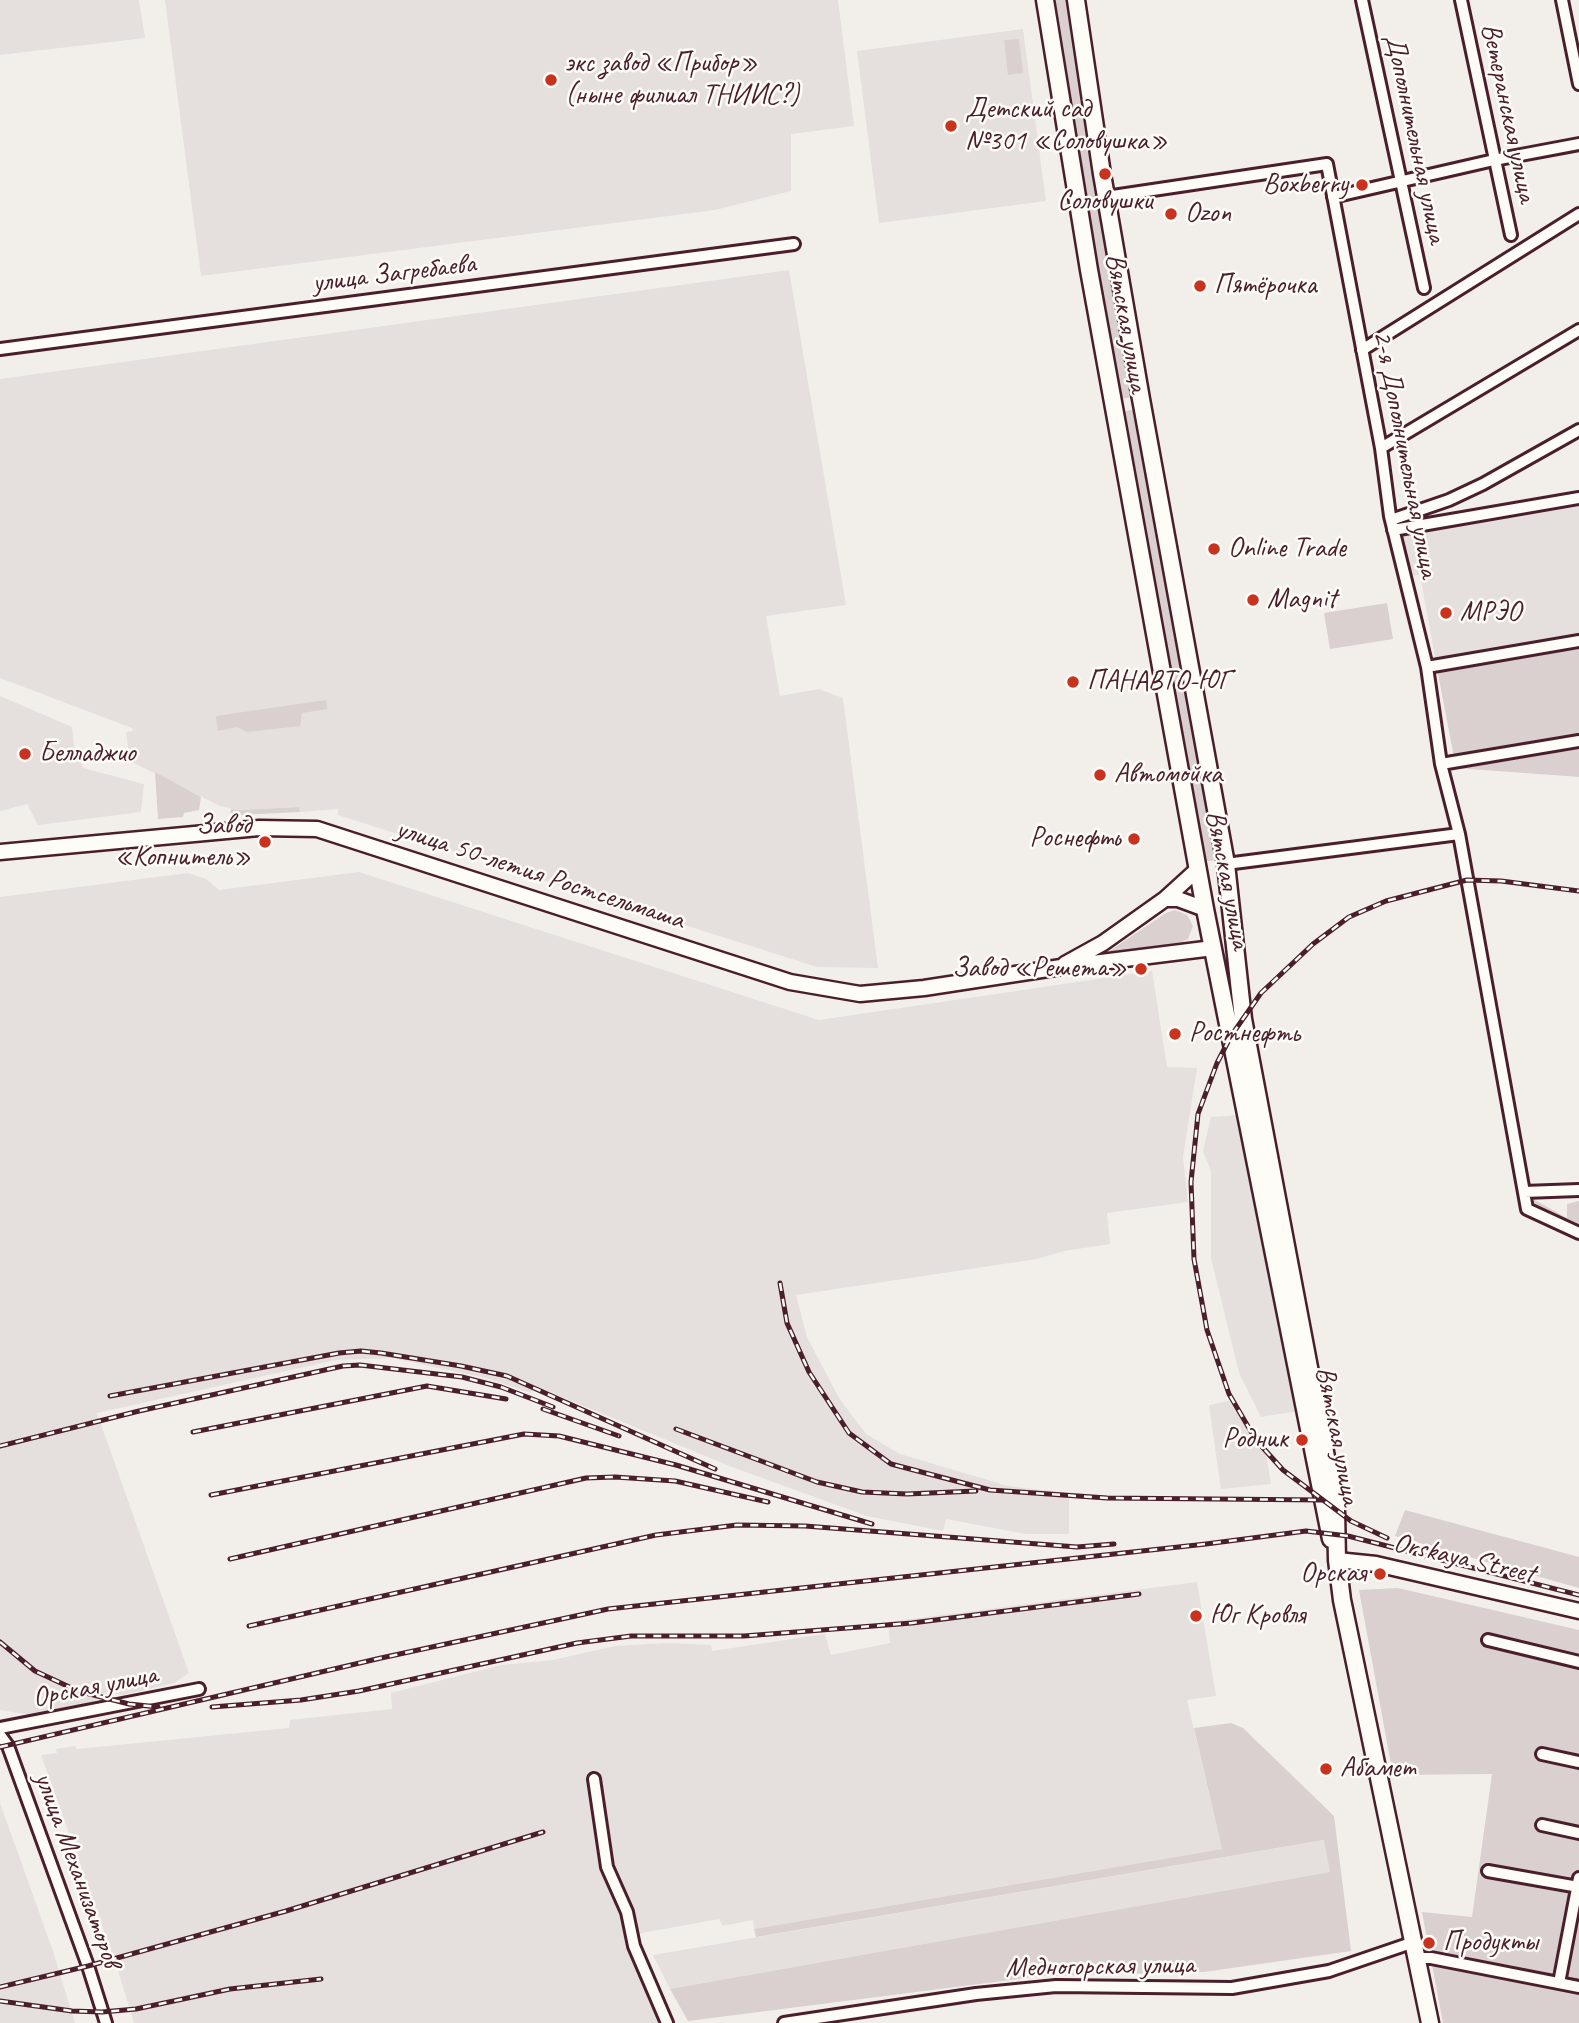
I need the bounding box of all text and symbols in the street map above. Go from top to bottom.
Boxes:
street label: Ветеранская улица [1473,20,1543,206]
street label: Дополнительная улица [1376,32,1454,246]
place label: экс завод «Прибор» (ныне филиал ТНИИС?) [565,47,799,113]
marker: экс завод «Прибор» (ныне филиал ТНИИС?) [543,72,559,88]
place label: Детский сад №301 «Соловушка» [965,93,1168,159]
marker: Детский сад №301 «Соловушка» [943,118,959,134]
marker: Соловушки [1097,166,1113,182]
place label: Boxberry [1263,168,1348,202]
marker: Boxberry [1354,177,1370,193]
place label: Соловушки [1057,185,1153,219]
place label: Ozon [1185,197,1231,231]
marker: Ozon [1163,206,1179,222]
street label: улица Загребаева [311,247,477,301]
street label: Вятская улица [1097,251,1155,395]
place label: Пятёрочка [1214,269,1317,303]
marker: Пятёрочка [1192,278,1208,294]
street label: 2-я Дополнительная улица [1365,327,1445,581]
place label: Online Trade [1228,532,1346,566]
marker: Online Trade [1206,541,1222,557]
place label: Magnit [1267,583,1336,617]
marker: Magnit [1245,592,1261,608]
place label: МРЭО [1460,596,1521,630]
marker: МРЭО [1438,605,1454,621]
place label: ПАНАВТО-ЮГ [1087,665,1231,699]
marker: ПАНАВТО-ЮГ [1065,674,1081,690]
place label: Белладжио [39,737,136,771]
marker: Белладжио [17,746,33,762]
place label: Автомойка [1114,758,1222,792]
marker: Автомойка [1092,767,1108,783]
street label: Вятская улица [1197,808,1257,952]
place label: Завод «Копнитель» [115,809,251,875]
street label: улица 50-летия Ростсельмаша [392,813,688,937]
place label: Роснефть [1029,822,1120,856]
marker: Роснефть [1126,831,1142,847]
marker: Завод «Копнитель» [257,834,273,850]
place label: Завод «Решета» [952,952,1127,986]
marker: Завод «Решета» [1133,961,1149,977]
place label: Ростнефть [1189,1017,1300,1051]
marker: Ростнефть [1167,1026,1183,1042]
street label: Вятская улица [1307,1364,1367,1508]
place label: Родник [1223,1423,1288,1457]
marker: Родник [1294,1432,1310,1448]
street label: Orskaya Street [1390,1526,1538,1592]
place label: Орская [1300,1557,1366,1591]
marker: Орская [1372,1566,1388,1582]
place label: Юг Кровля [1210,1599,1305,1633]
marker: Юг Кровля [1188,1608,1204,1624]
street label: Орская улица [30,1658,160,1716]
place label: Абамет [1340,1752,1416,1786]
marker: Абамет [1318,1761,1334,1777]
street label: улица Механизаторов [26,1768,128,1972]
place label: Продукты [1443,1926,1538,1960]
marker: Продукты [1421,1935,1437,1951]
street label: Медногорская улица [1005,1949,1195,1985]

